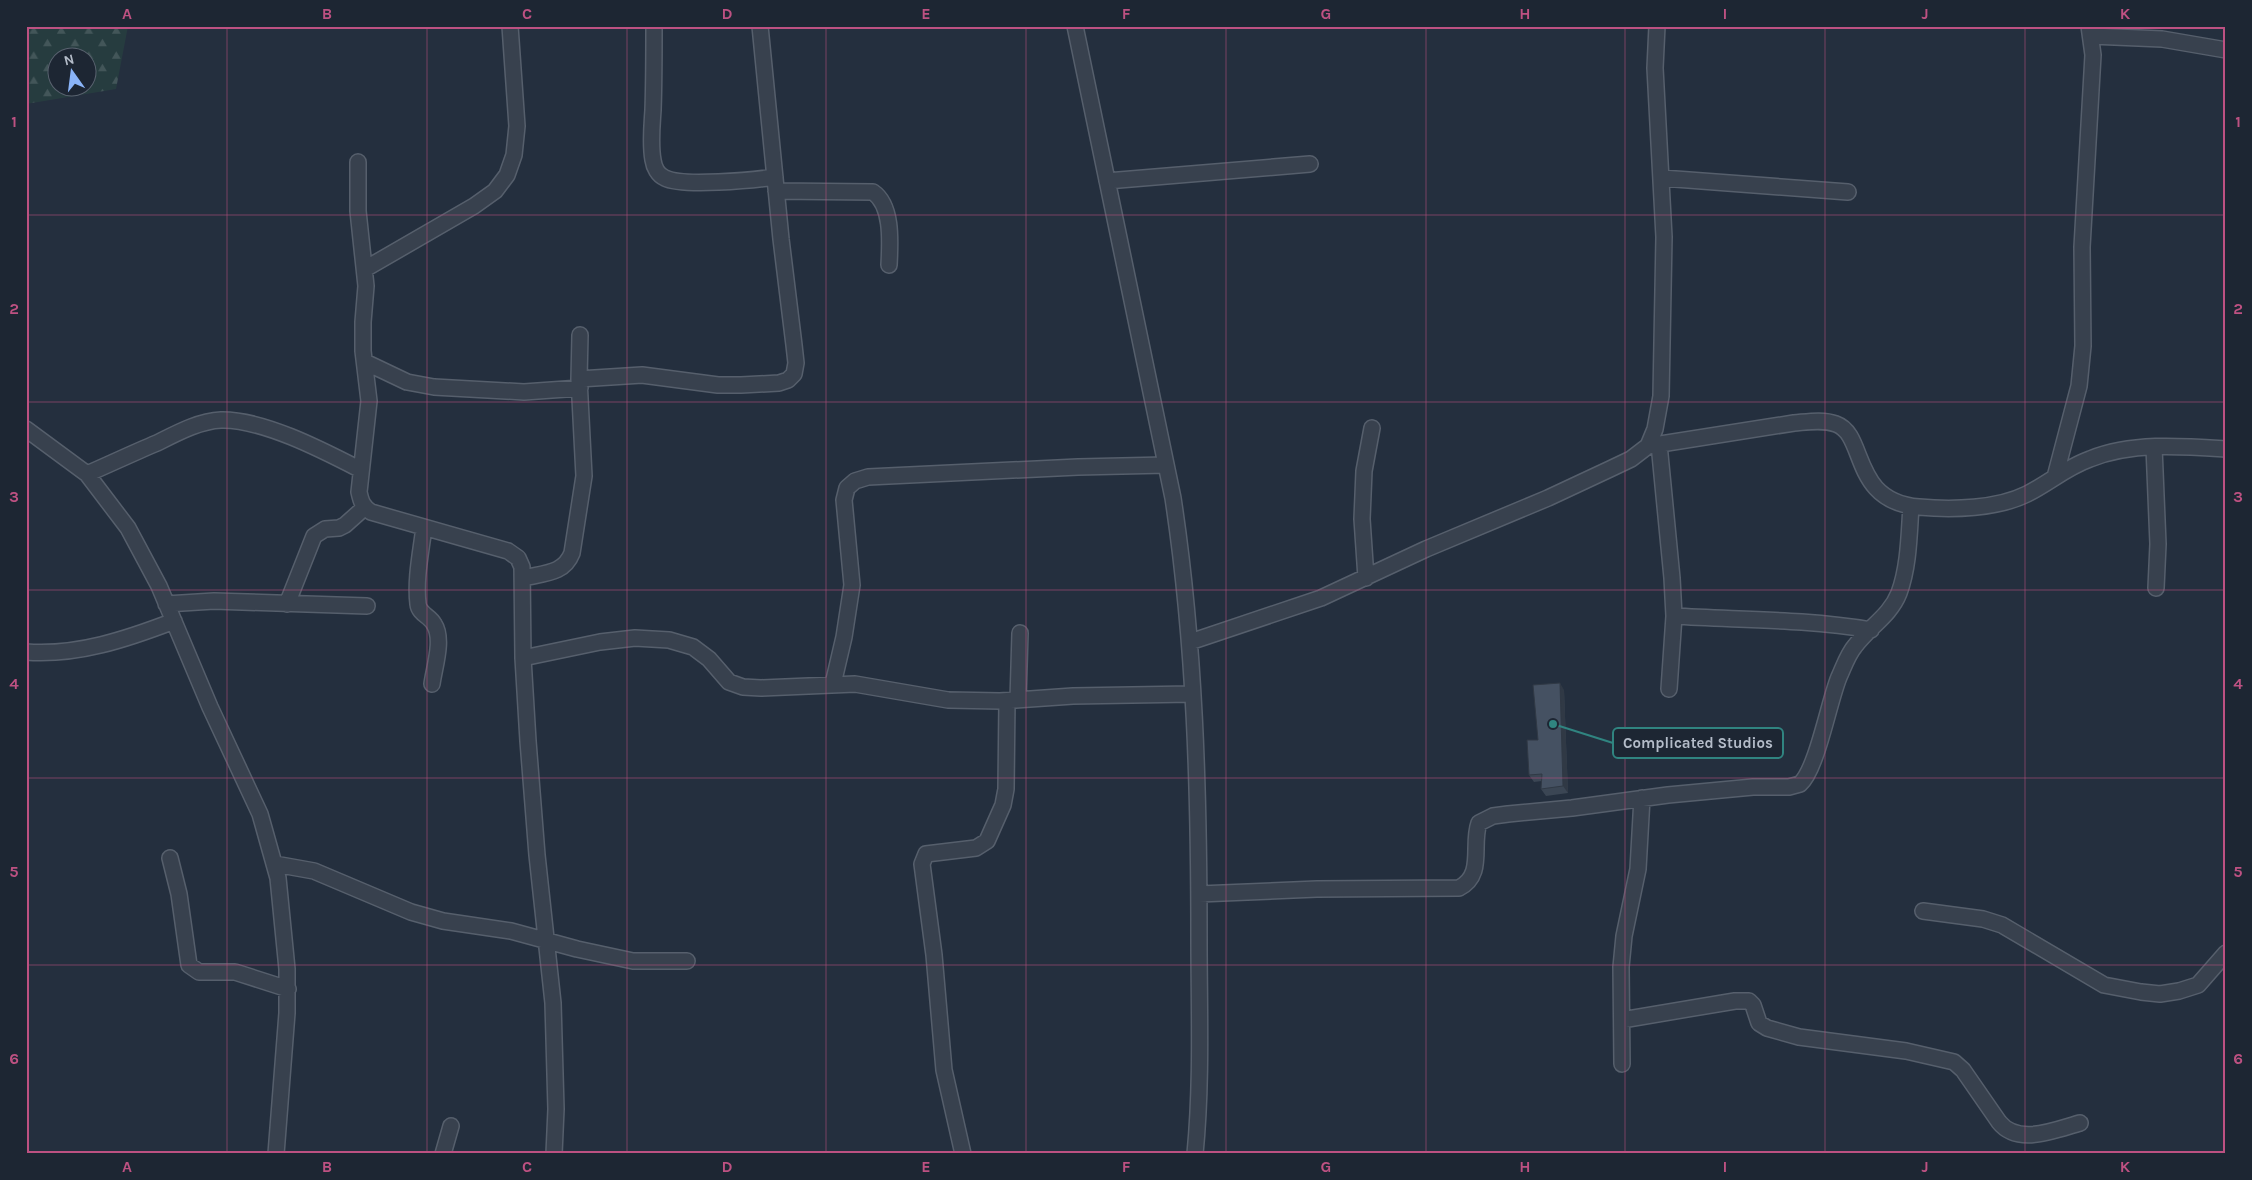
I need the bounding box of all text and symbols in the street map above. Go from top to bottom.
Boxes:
text: A [122,4,132,23]
text: B [322,4,332,23]
text: C [522,4,532,23]
text: D [722,4,733,23]
text: E [921,4,931,23]
text: F [1122,4,1131,23]
text: G [1321,4,1331,23]
text: H [1519,4,1531,23]
text: I [1723,4,1727,23]
text: J [1921,4,1929,23]
text: K [2120,4,2131,23]
north arrow [48,48,98,98]
text: N [62,50,76,69]
text: 1 [11,112,17,131]
text: 1 [2235,112,2241,131]
text: 2 [9,299,19,318]
text: 2 [2233,299,2243,318]
text: 3 [9,487,19,506]
text: 3 [2233,487,2243,506]
text: 4 [9,674,19,693]
text: 4 [2233,674,2243,693]
callout: Complicated Studios [1613,728,1783,758]
text: Complicated Studios [1623,734,1773,752]
text: 5 [9,862,19,881]
text: 5 [2233,862,2243,881]
text: 6 [9,1049,19,1068]
text: 6 [2233,1049,2243,1068]
text: A [122,1157,132,1176]
text: B [322,1157,332,1176]
text: C [522,1157,532,1176]
text: D [722,1157,733,1176]
text: E [921,1157,931,1176]
text: F [1122,1157,1131,1176]
text: G [1321,1157,1331,1176]
text: H [1519,1157,1531,1176]
text: I [1723,1157,1727,1176]
text: J [1921,1157,1929,1176]
text: K [2120,1157,2131,1176]

